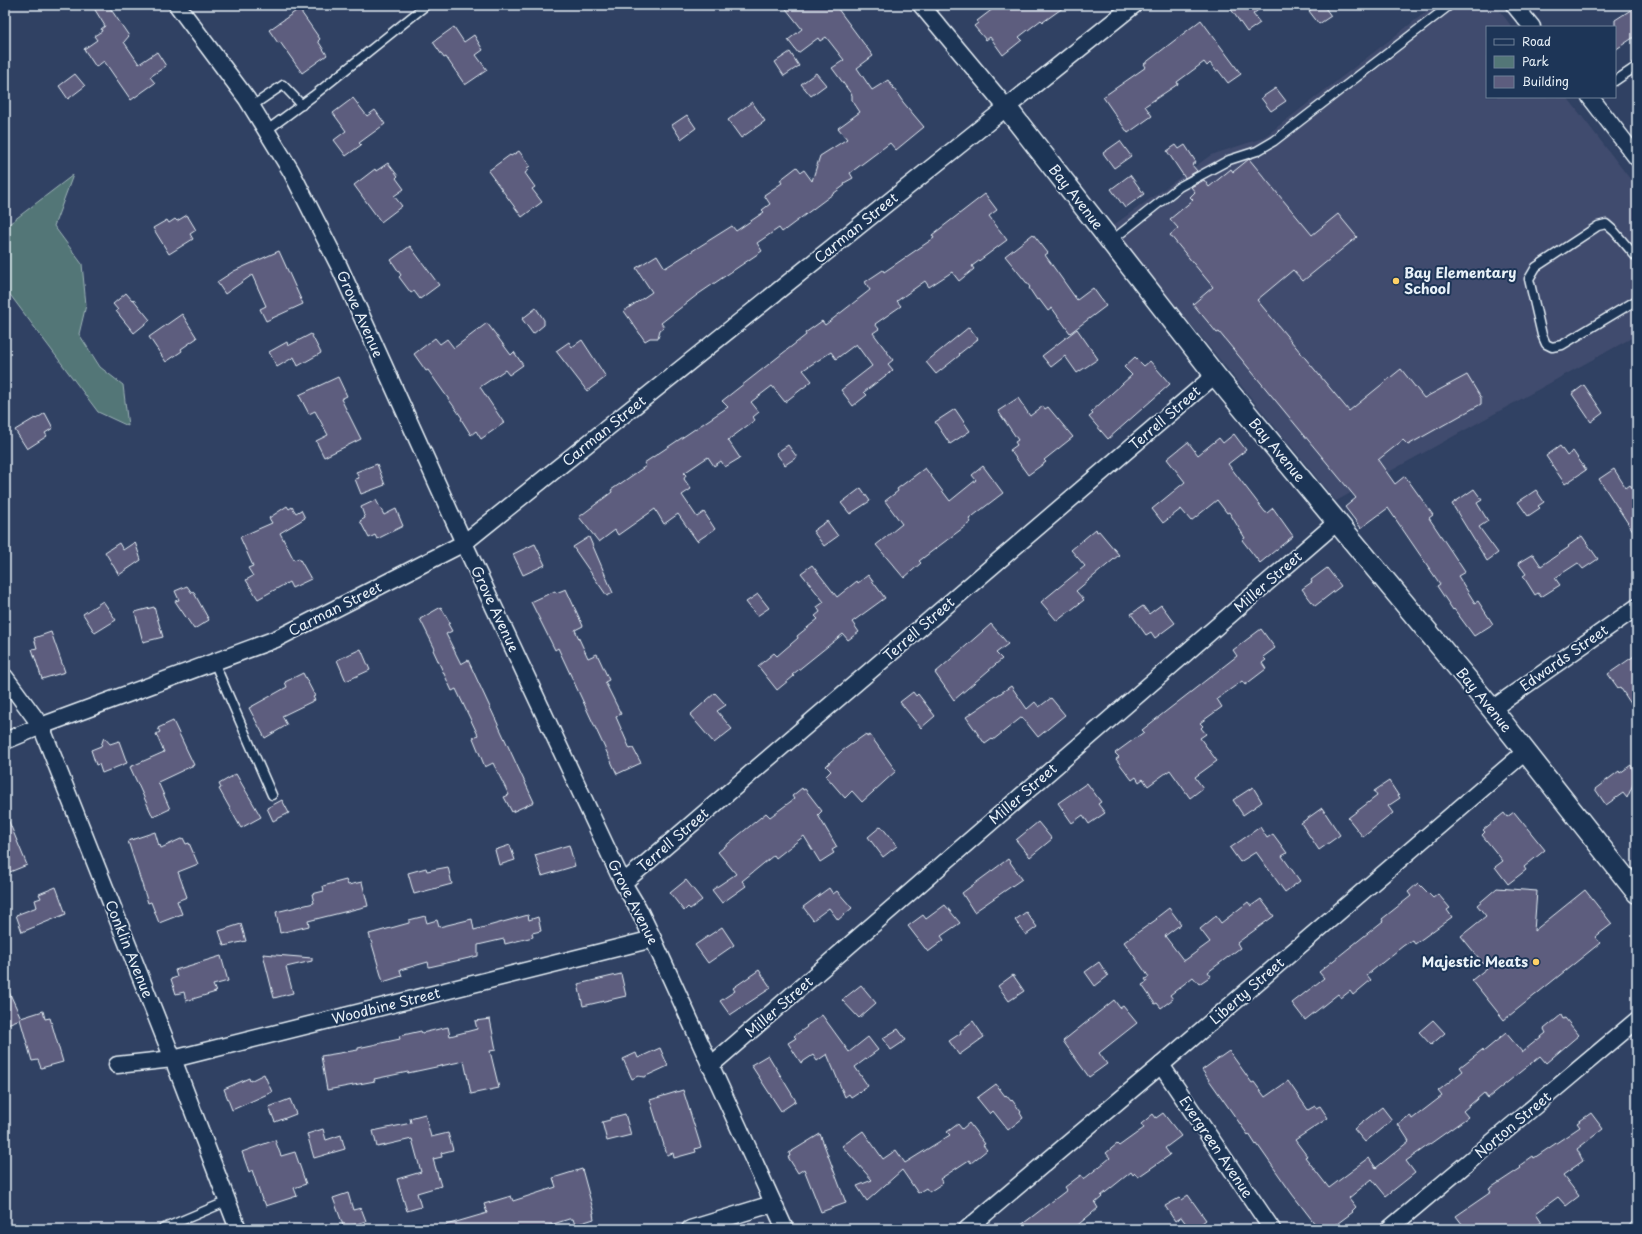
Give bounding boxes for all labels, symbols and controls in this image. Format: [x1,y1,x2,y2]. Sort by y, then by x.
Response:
legend [1486,26,1616,98]
text: Road [1522,32,1551,50]
text: Park [1522,52,1549,70]
text: Building [1522,72,1569,90]
street label: Bay Avenue [1044,160,1109,234]
street label: Carman Street [809,187,902,268]
place label: Bay Elementary School [1404,262,1516,299]
street label: Grove Avenue [332,267,389,361]
marker: Bay Elementary School [1391,276,1401,286]
street label: Terrell Street [1124,380,1205,455]
street label: Carman Street [557,390,650,471]
street label: Bay Avenue [1244,413,1311,487]
street label: Miller Street [1229,546,1307,617]
street label: Grove Avenue [466,562,525,655]
street label: Carman Street [285,576,385,641]
street label: Terrell Street [878,591,959,666]
street label: Edwards Street [1515,619,1612,696]
street label: Bay Avenue [1452,663,1517,737]
street label: Miller Street [984,758,1062,829]
street label: Terrell Street [632,802,713,877]
street label: Grove Avenue [603,856,664,948]
street label: Conklin Avenue [100,897,159,1001]
place label: Majestic Meats [1422,951,1528,972]
street label: Liberty Street [1205,952,1289,1029]
marker: Majestic Meats [1531,957,1541,967]
street label: Miller Street [740,971,818,1042]
street label: Woodbine Street [329,982,443,1029]
street label: Norton Street [1470,1086,1556,1163]
street label: Evergreen Avenue [1174,1092,1259,1202]

